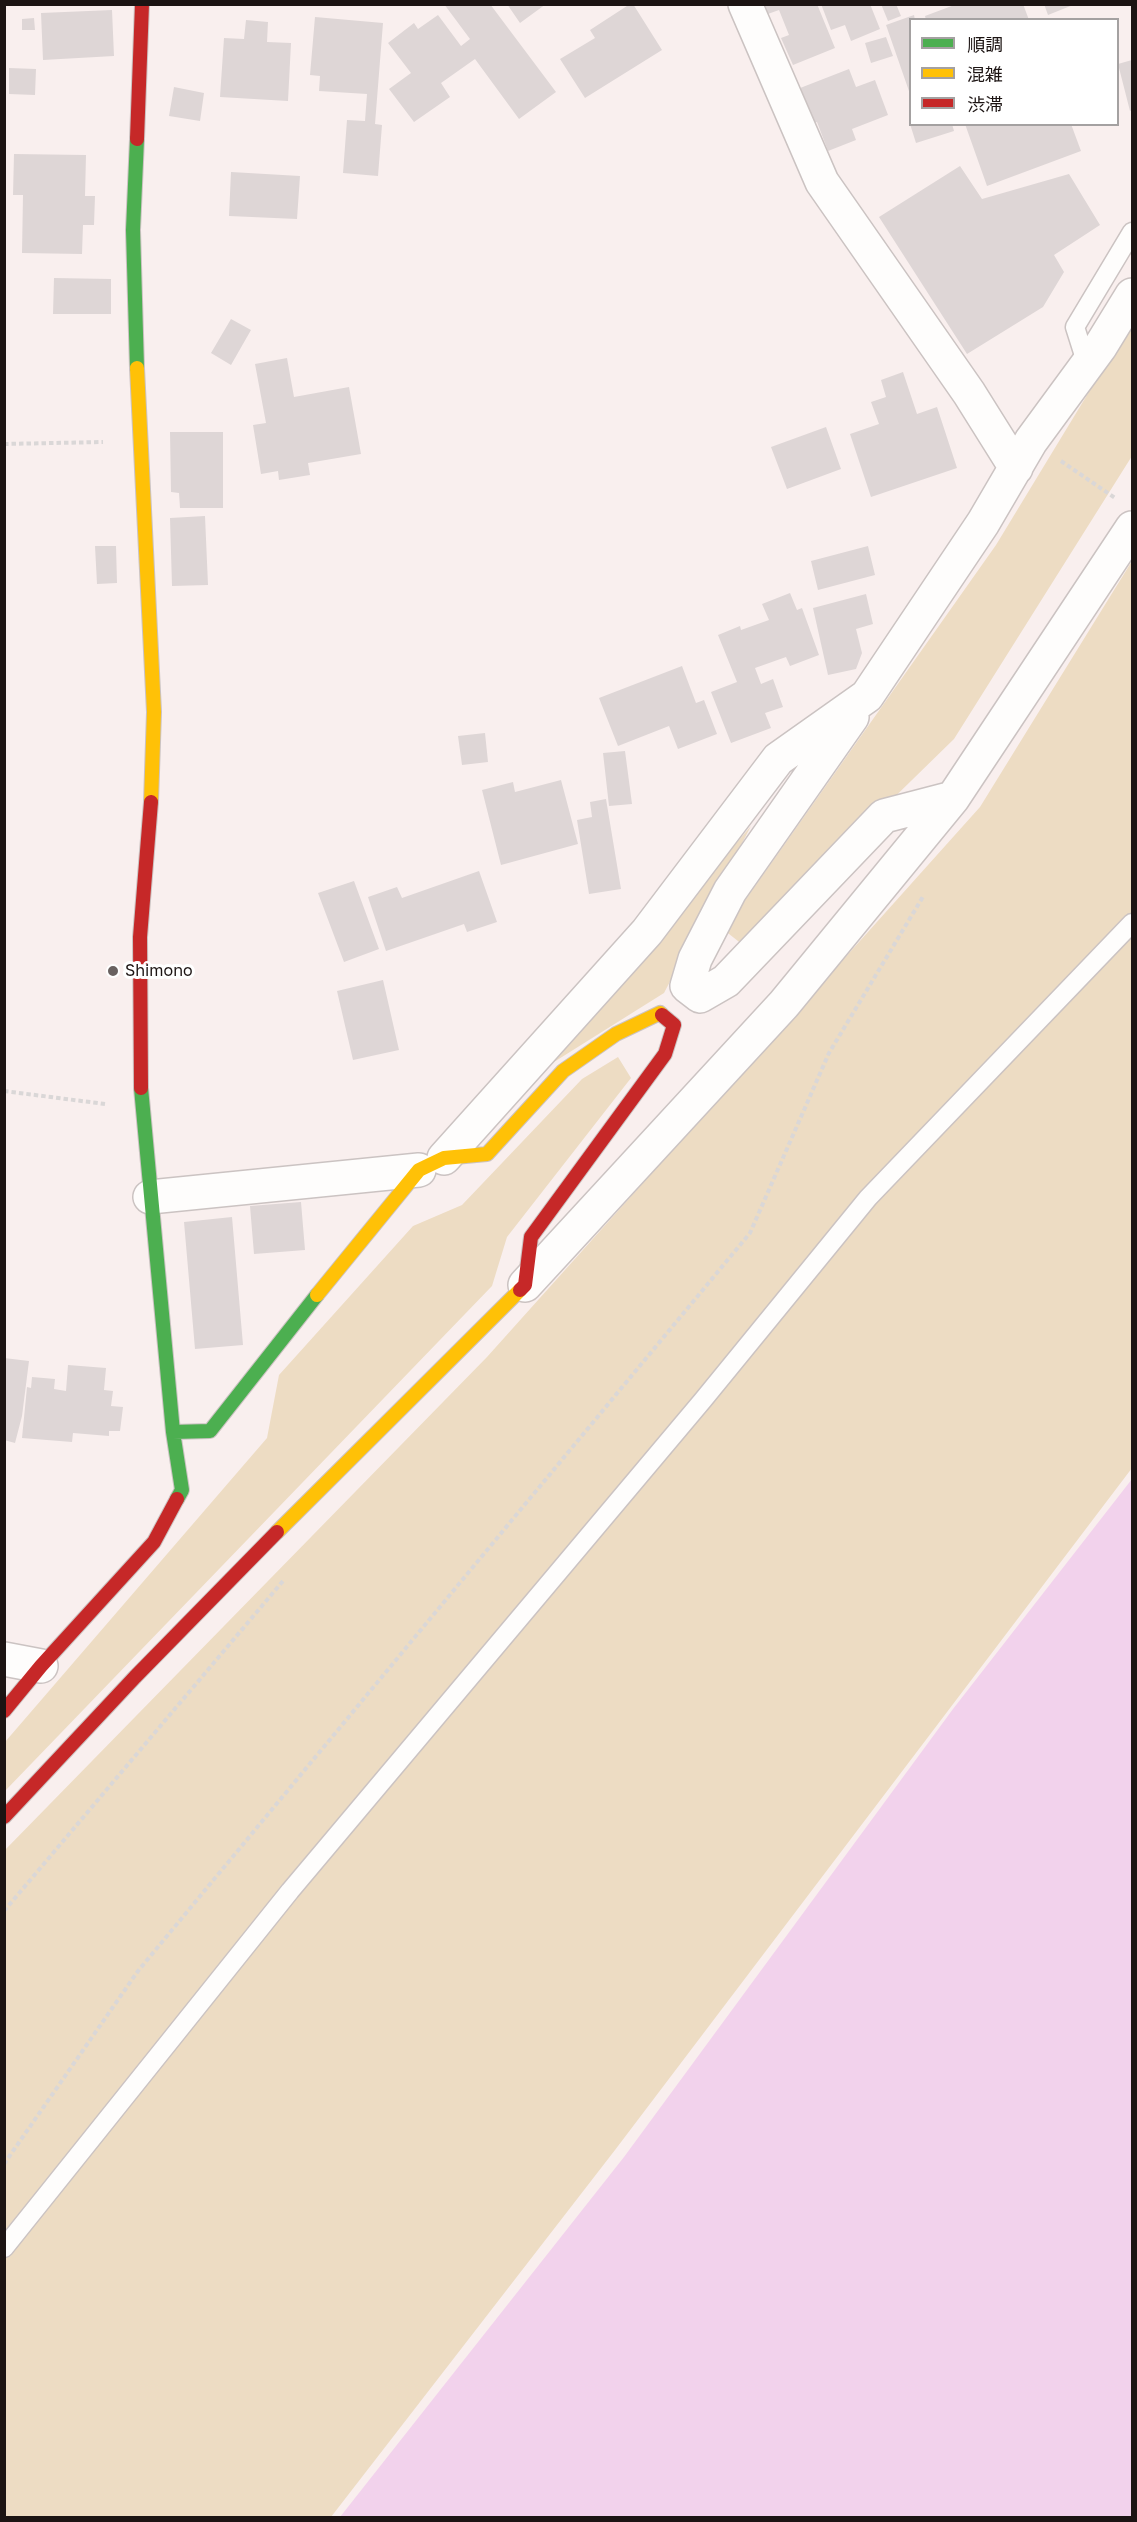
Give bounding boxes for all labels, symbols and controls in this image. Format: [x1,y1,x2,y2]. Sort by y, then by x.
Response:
legend [909,18,1119,126]
text: 順調 [967,33,1003,55]
text: 混雑 [967,63,1003,85]
text: 渋滞 [967,93,1003,115]
place label: Shimono [125,961,193,981]
marker: Shimono [106,964,120,978]

